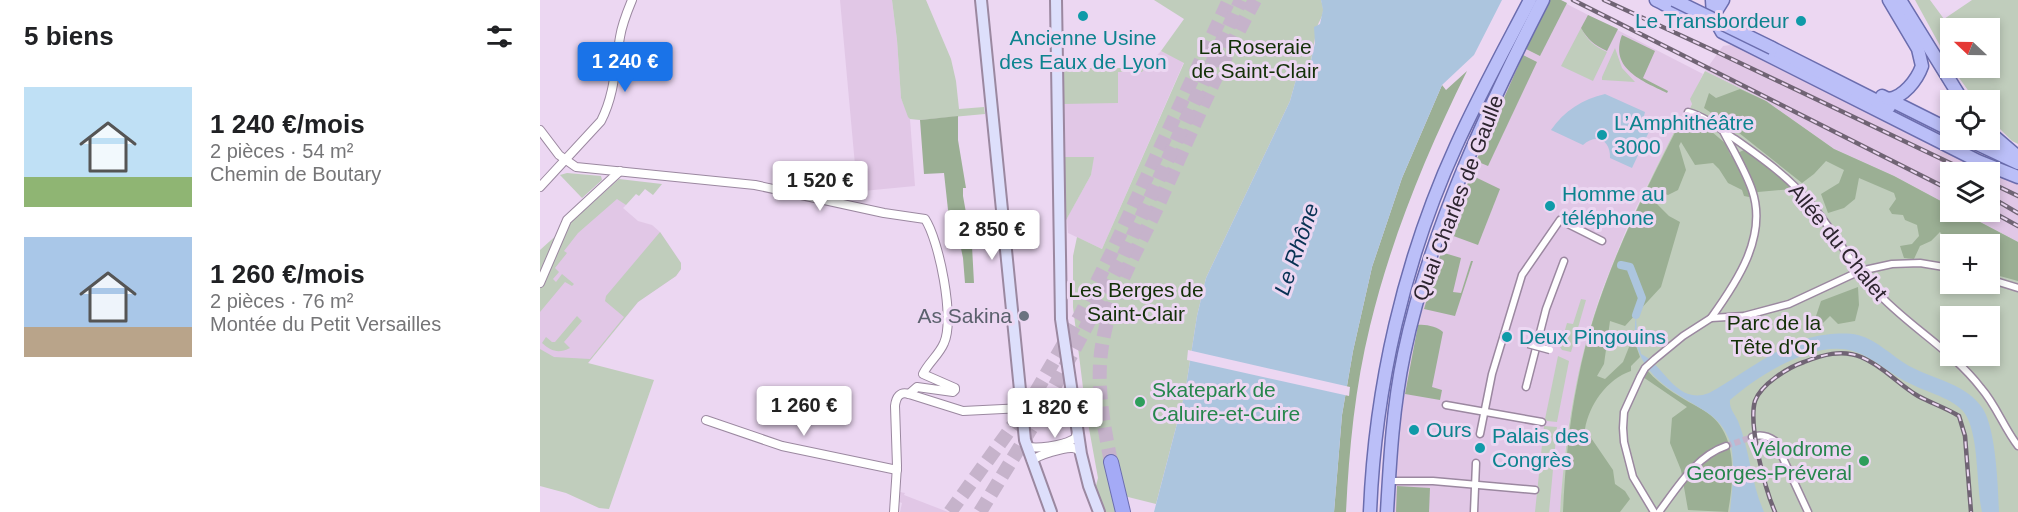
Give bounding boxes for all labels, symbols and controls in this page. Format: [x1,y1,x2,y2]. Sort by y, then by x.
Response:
marker: Ancienne Usine des Eaux de Lyon [1076,9,1090,23]
place label: Le Transbordeur [1635,9,1789,32]
marker: Le Transbordeur [1794,14,1808,28]
north arrow [1940,18,2000,78]
map controls [1940,18,2000,366]
icon: filters [483,20,516,53]
text: 5 biens [24,21,114,51]
place label: Ancienne Usine des Eaux de Lyon [999,26,1167,73]
park label: La Roseraie de Saint-Clair [1191,35,1319,82]
pin: 1 240 € [570,42,680,93]
text: 1 240 € [592,50,658,72]
button: locate [1940,90,2000,150]
street label: Quai Charles de Gaulle [1408,92,1507,304]
text: 1 240 €/mois [210,109,365,139]
icon: home [72,111,144,183]
place label: L’Amphithéâtre 3000 [1614,111,1754,158]
marker: L’Amphithéâtre 3000 [1595,128,1609,142]
text: 2 pièces · 54 m² [210,140,353,162]
pin: 1 520 € [765,161,875,212]
button: layers [1940,162,2000,222]
text: Chemin de Boutary [210,163,381,185]
text: 1 520 € [787,169,853,191]
street label: Allée du Chalet [1785,179,1892,304]
place label: Homme au téléphone [1562,182,1665,229]
marker: Homme au téléphone [1543,199,1557,213]
water label: Le Rhône [1269,200,1324,298]
pin: 2 850 € [937,210,1047,261]
text: 2 850 € [959,218,1025,240]
button: + [1940,234,2000,294]
text: 1 260 €/mois [210,259,365,289]
icon: home [72,261,144,333]
park label: Les Berges de Saint-Clair [1068,278,1204,325]
text: 2 pièces · 76 m² [210,290,353,312]
place label: As Sakina [917,304,1012,327]
button: − [1940,306,2000,366]
marker: As Sakina [1017,309,1031,323]
park label: Parc de la Tête d'Or [1727,311,1822,358]
text: Montée du Petit Versailles [210,313,441,335]
place label: Deux Pingouins [1519,325,1666,348]
marker: Deux Pingouins [1500,330,1514,344]
place label: Skatepark de Caluire-et-Cuire [1152,378,1300,425]
pin: 1 260 € [749,386,859,437]
pin: 1 820 € [1000,388,1110,439]
text: 1 260 € [771,394,837,416]
marker: Skatepark de Caluire-et-Cuire [1133,395,1147,409]
text: 1 820 € [1022,396,1088,418]
place label: Ours [1426,418,1472,441]
marker: Ours [1407,423,1421,437]
place label: Palais des Congrès [1492,424,1589,471]
place label: Vélodrome Georges-Préveral [1686,437,1852,484]
marker: Palais des Congrès [1473,441,1487,455]
marker: Vélodrome Georges-Préveral [1857,454,1871,468]

